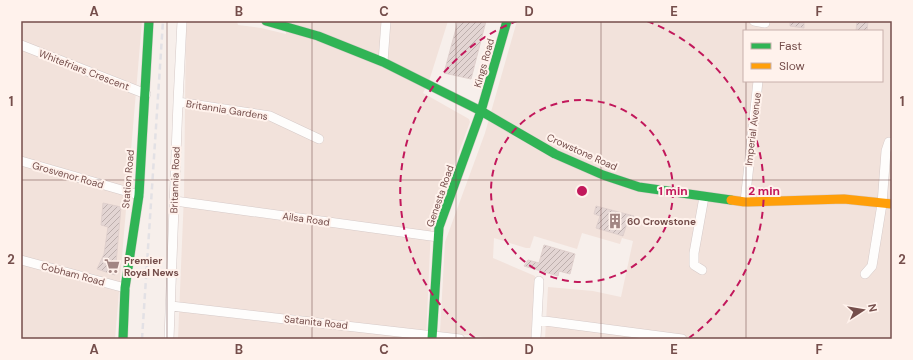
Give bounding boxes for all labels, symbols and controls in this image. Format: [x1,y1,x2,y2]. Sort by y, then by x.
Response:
text: A [89,3,99,20]
text: B [235,3,243,20]
text: C [379,3,389,20]
text: D [524,3,534,20]
text: E [670,3,678,20]
text: F [815,3,823,20]
legend [743,30,883,82]
street label: Kings Road [471,37,497,89]
text: Fast [779,38,802,54]
street label: Whitefriars Crescent [37,47,131,93]
text: Slow [779,58,805,74]
street label: Imperial Avenue [742,91,764,166]
text: 1 [9,93,13,110]
text: 1 [900,93,904,110]
street label: Britannia Gardens [185,97,269,123]
street label: Crowstone Road [545,131,619,173]
street label: Britannia Road [167,146,183,214]
street label: Station Road [119,149,137,209]
street label: Grosvenor Road [31,159,105,191]
street label: Genesta Road [423,163,457,229]
text: 1 min [658,183,688,199]
text: 2 min [748,183,780,199]
centre of rings [575,184,589,198]
street label: Ailsa Road [281,209,331,229]
building icon: 60 Crowstone [606,212,624,230]
place label: 60 Crowstone [627,215,696,228]
text: 2 [7,251,15,268]
text: 2 [898,251,906,268]
place label: Premier Royal News [124,254,179,279]
supermarket icon: Premier Royal News [103,257,121,275]
street label: Cobham Road [40,259,106,289]
north arrow [843,290,883,330]
text: N [865,303,880,313]
street label: Satanita Road [284,312,348,332]
text: A [89,341,99,358]
text: B [235,341,243,358]
text: C [379,341,389,358]
text: D [524,341,534,358]
text: E [670,341,678,358]
text: F [815,341,823,358]

